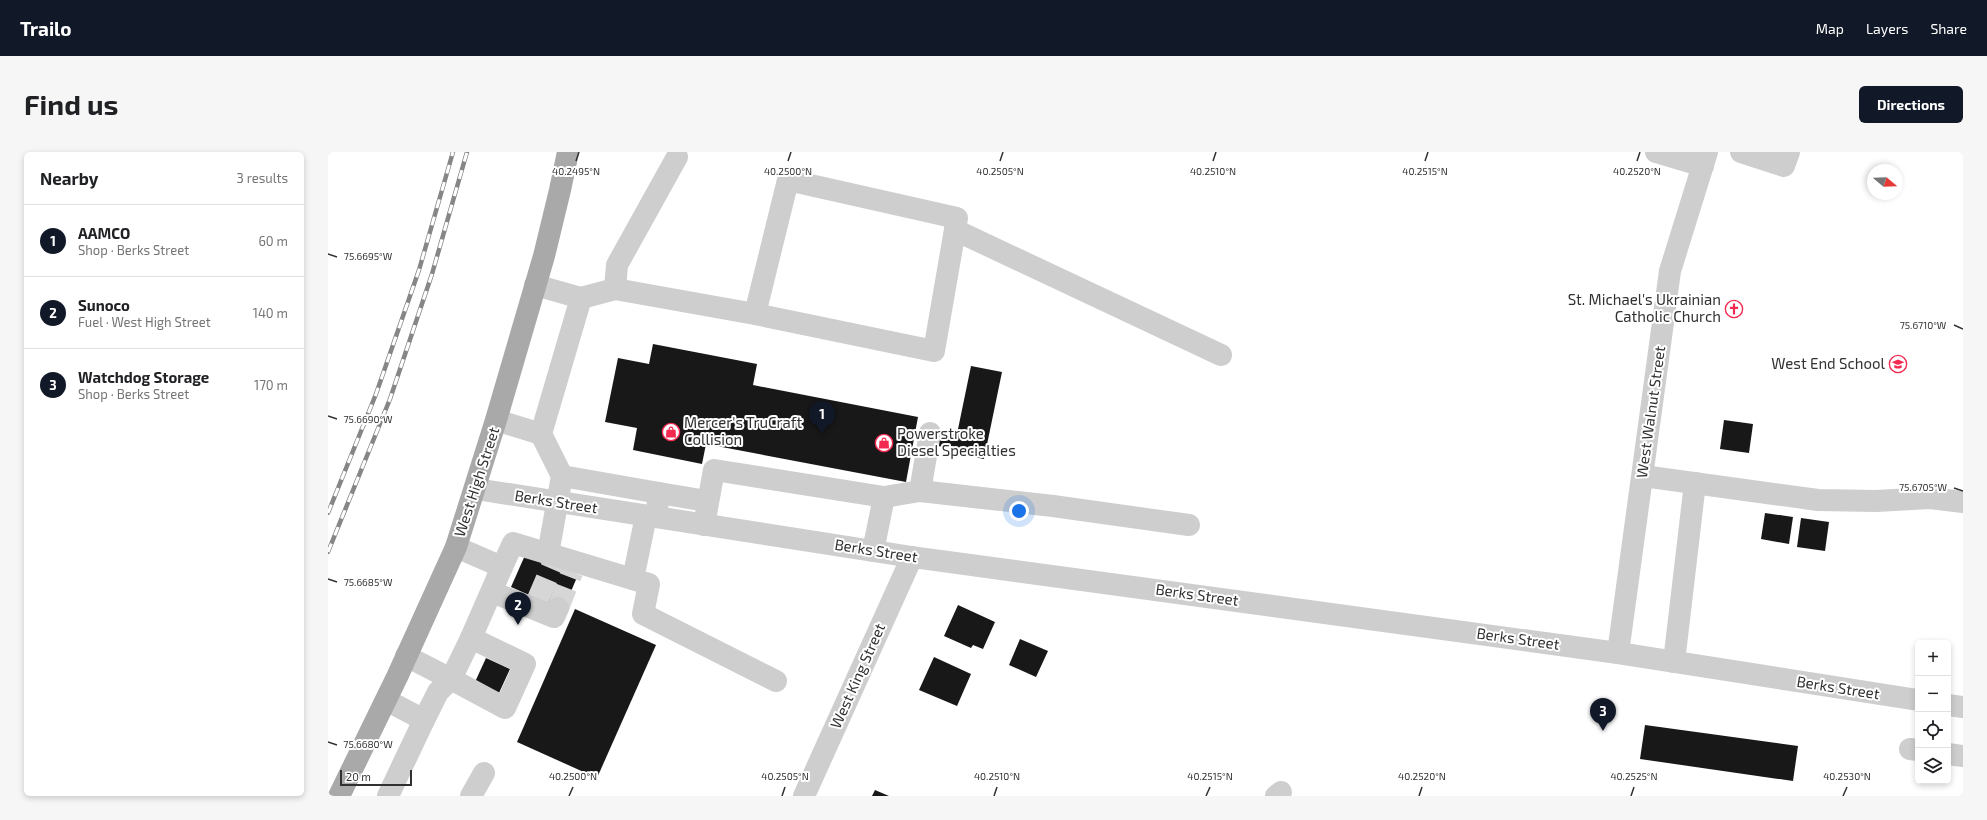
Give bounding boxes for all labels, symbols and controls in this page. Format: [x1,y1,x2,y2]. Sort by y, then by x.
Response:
text: Trailo [20,17,72,40]
text: Map [1816,20,1844,37]
text: Layers [1866,20,1908,37]
text: Share [1930,20,1967,37]
button: Directions [1859,86,1963,123]
text: Find us [24,87,118,121]
north arrow [1867,164,1903,200]
text: 40.2495°N [552,165,600,177]
text: 40.2500°N [764,165,812,177]
text: 40.2505°N [976,165,1024,177]
text: 40.2510°N [1190,165,1236,177]
text: 40.2515°N [1402,165,1448,177]
text: 40.2520°N [1613,165,1661,177]
text: Nearby [40,168,98,188]
text: 3 results [237,170,288,186]
text: AAMCO [78,224,130,242]
text: 1 [50,233,56,249]
text: 60 m [258,233,288,249]
text: Shop · Berks Street [78,242,189,258]
text: 75.6695°W [344,250,393,262]
place label: St. Michael's Ukrainian Catholic Church [1568,290,1721,325]
text: Sunoco [78,296,130,314]
church icon: St. Michael's Ukrainian Catholic Church [1724,299,1744,319]
text: 2 [49,305,57,321]
text: 140 m [253,305,288,321]
text: Fuel · West High Street [78,314,211,330]
text: 75.6710°W [1900,319,1947,331]
street label: West Walnut Street [1632,344,1668,479]
place label: West End School [1771,354,1886,372]
school or university icon: West End School [1888,354,1908,374]
text: Watchdog Storage [78,368,209,386]
text: 3 [49,377,57,393]
text: 170 m [254,377,288,393]
text: Shop · Berks Street [78,386,189,402]
pin: 1 [809,401,835,434]
text: 75.6690°W [343,413,393,425]
place label: Mercer's TruCraft Collision [684,413,802,448]
shop icon: Mercer's TruCraft Collision [661,422,681,442]
street label: West High Street [450,424,502,539]
place label: Powerstroke Diesel Specialties [897,424,1016,459]
shop icon: Powerstroke Diesel Specialties [874,433,894,453]
text: 75.6705°W [1899,481,1948,493]
street label: Berks Street [513,486,599,516]
your location [1009,501,1029,521]
street label: Berks Street [833,535,919,565]
text: 75.6685°W [344,576,393,588]
street label: Berks Street [1154,579,1240,609]
pin: 2 [505,592,531,625]
street label: West King Street [826,620,888,731]
street label: Berks Street [1475,623,1561,653]
map controls [1915,640,1951,784]
button: + [1915,640,1951,676]
street label: Berks Street [1795,672,1881,702]
button: − [1915,676,1951,712]
pin: 3 [1590,698,1616,731]
button: locate [1915,712,1951,748]
text: 75.6680°W [343,738,393,750]
button: layers [1915,748,1951,784]
scale bar [340,768,412,787]
text: 20 m [346,770,371,783]
text: 40.2500°N [549,770,597,782]
text: 40.2505°N [761,770,809,782]
text: 40.2510°N [974,770,1020,782]
text: 40.2515°N [1187,770,1233,782]
text: 40.2520°N [1398,770,1446,782]
text: 40.2525°N [1610,770,1658,782]
text: 40.2530°N [1823,770,1871,782]

